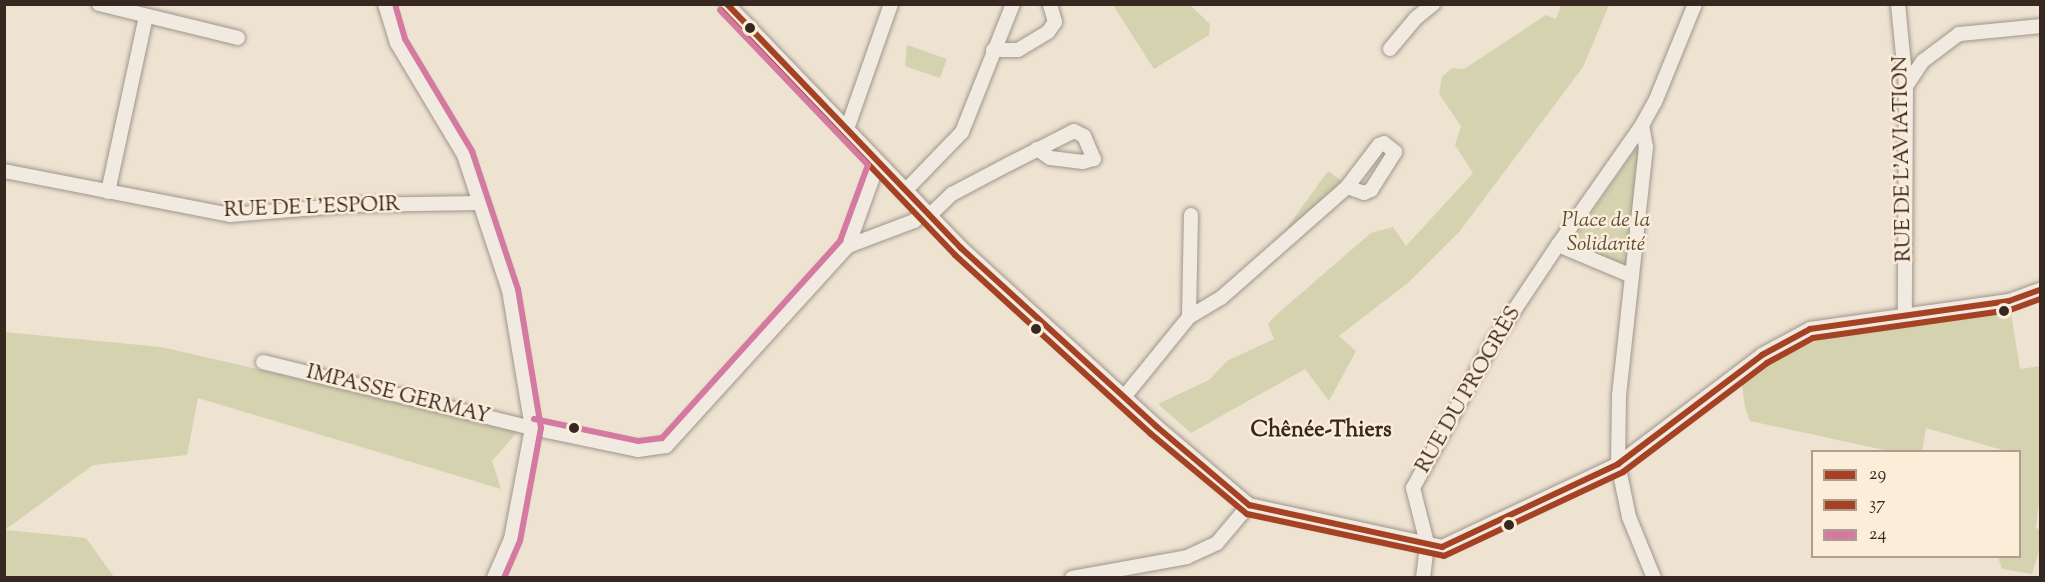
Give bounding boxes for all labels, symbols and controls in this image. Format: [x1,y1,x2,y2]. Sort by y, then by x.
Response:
unlabelled marker [744,22,756,34]
street label: RUE DE L'AVIATION [1889,56,1917,262]
street label: RUE DE L'ESPOIR [223,192,401,224]
park label: Place de la Solidarité [1562,208,1650,258]
street label: RUE DU PROGRÈS [1411,302,1527,478]
unlabelled marker [1998,305,2010,317]
unlabelled marker [1030,323,1042,335]
street label: IMPASSE GERMAY [304,360,492,430]
district label: Chênée-Thiers [1250,419,1392,445]
unlabelled marker [568,422,580,434]
legend [1811,450,2021,558]
text: 29 [1869,462,1886,488]
text: 37 [1869,492,1885,518]
unlabelled marker [1503,519,1515,531]
text: 24 [1869,522,1887,548]

